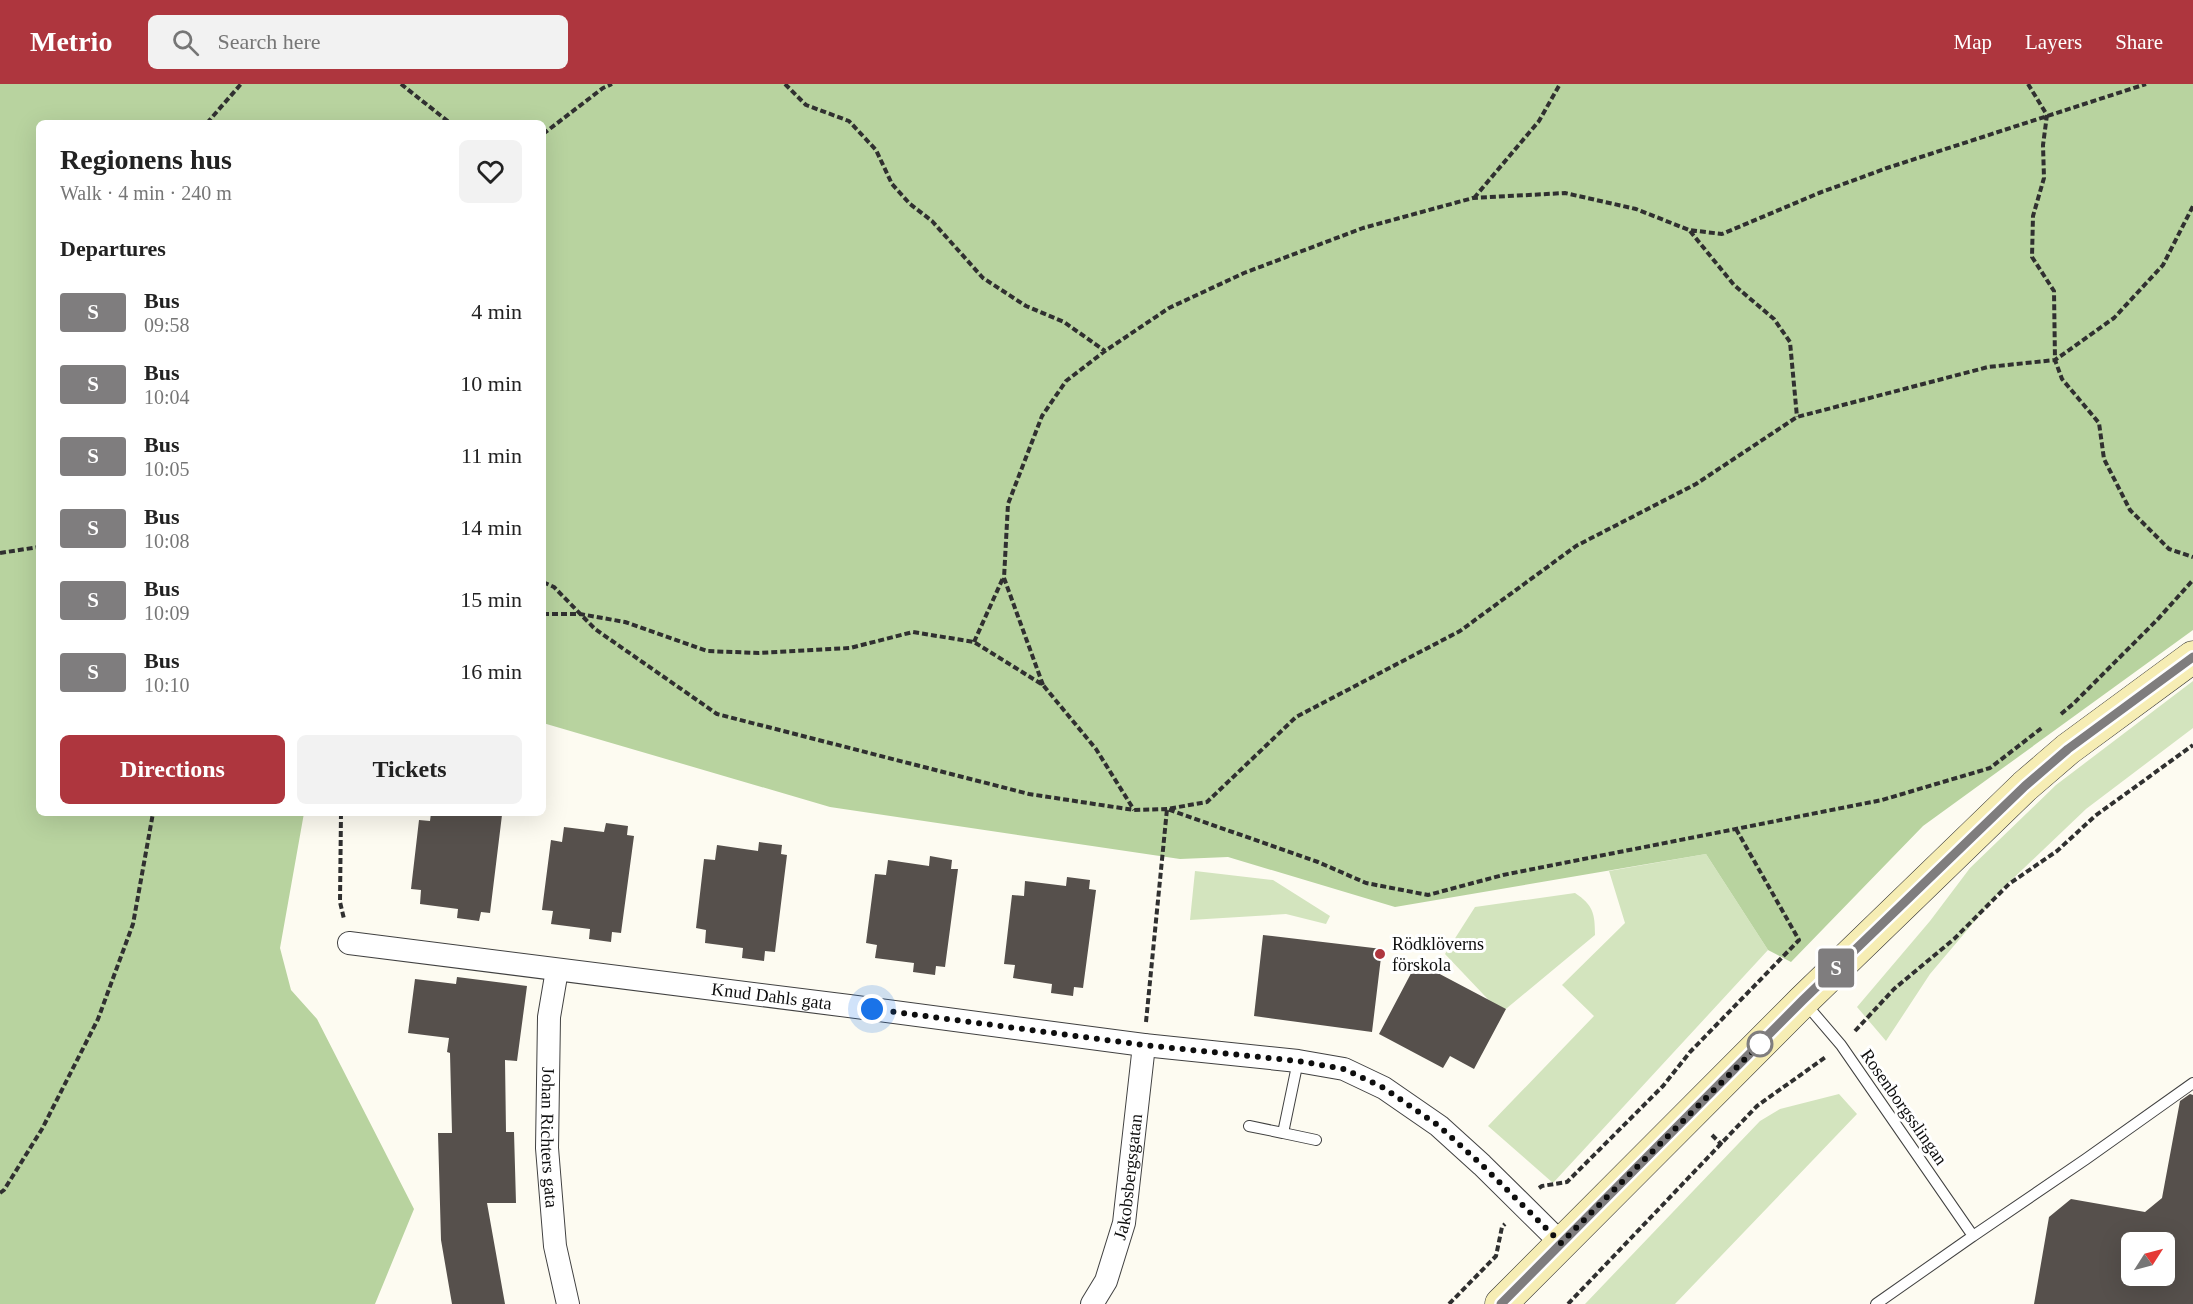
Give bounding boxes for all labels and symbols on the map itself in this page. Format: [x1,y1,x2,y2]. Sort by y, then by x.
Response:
place label: Rödklöverns förskola [1392,934,1484,975]
marker: Rödklöverns förskola [1373,947,1387,961]
line badge: S [1816,948,1856,988]
street label: Knud Dahls gata [710,979,833,1014]
your location [857,994,887,1024]
unlabelled marker [1747,1031,1773,1057]
street label: Rosenborgsslingan [1857,1045,1951,1169]
street label: Johan Richters gata [537,1067,562,1208]
street label: Jakobsbergsgatan [1109,1113,1146,1242]
north arrow [2121,1232,2175,1286]

